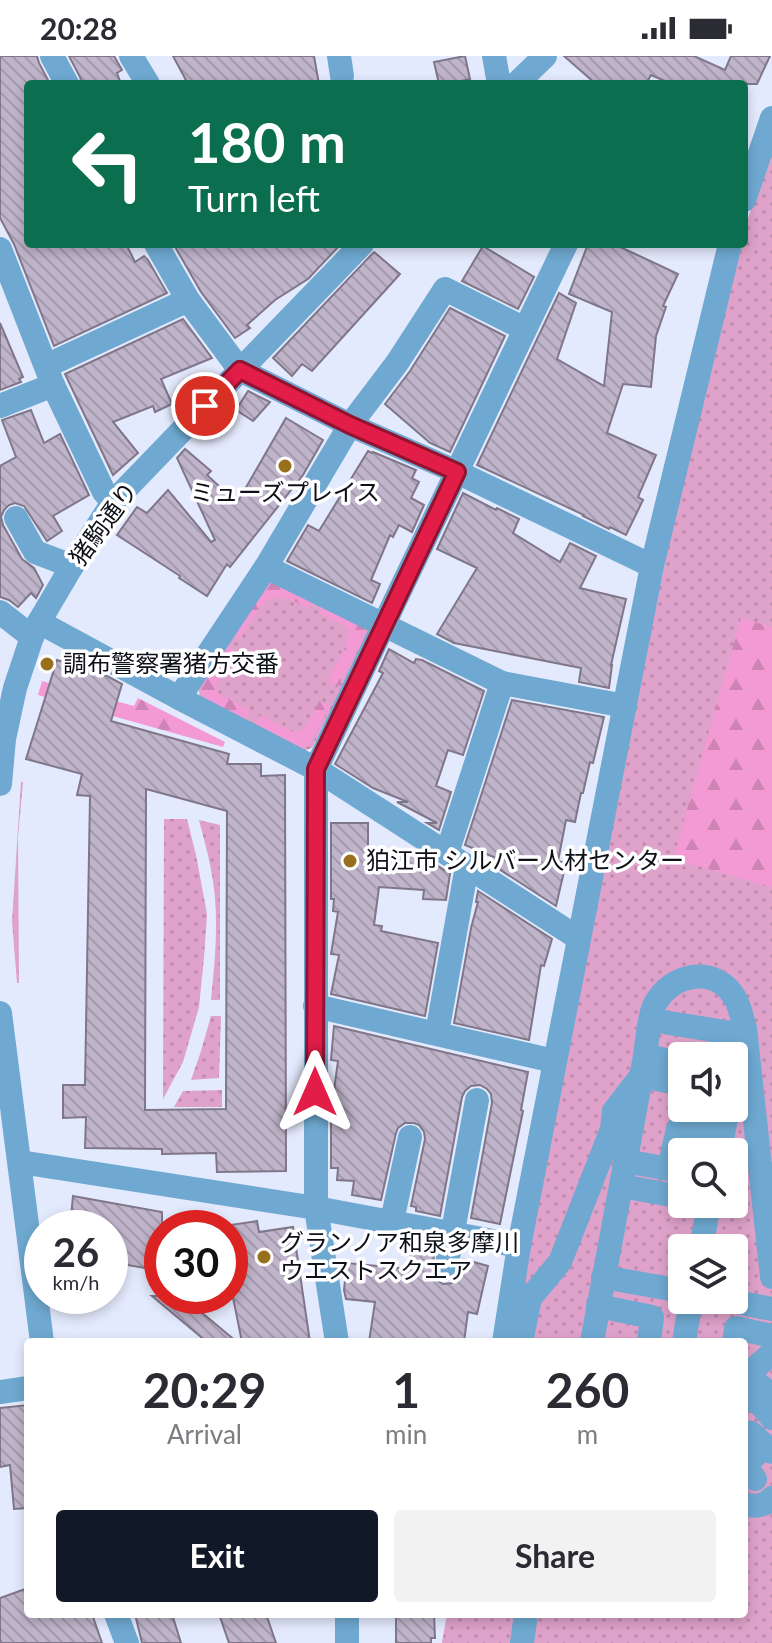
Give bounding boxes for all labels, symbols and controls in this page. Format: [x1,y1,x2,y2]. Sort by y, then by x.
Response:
text: 20:28 [40,10,117,46]
text: 180 m [188,108,346,175]
icon: left [56,112,160,216]
text: Turn left [188,176,320,220]
pin [171,372,239,440]
icon: arrive [183,384,227,428]
marker: ミューズプレイス [276,457,294,475]
street label: 猪駒通り [63,476,143,570]
place label: ミューズプレイス [190,477,380,506]
place label: 調布警察署猪方交番 [63,648,279,677]
marker: 調布警察署猪方交番 [38,655,56,673]
place label: 狛江市 シルバー人材センター [366,845,684,874]
marker: 狛江市 シルバー人材センター [341,852,359,870]
map controls [668,1042,748,1314]
button: sound [668,1042,748,1122]
position arrow [273,1050,357,1134]
button: search [668,1138,748,1218]
speed limit sign: 30 [144,1210,248,1314]
place label: グランノア和泉多摩川 ウエストスクエア [280,1227,519,1284]
text: 26 [53,1228,99,1276]
button: layers [668,1234,748,1314]
marker: グランノア和泉多摩川 ウエストスクエア [255,1248,273,1266]
text: km/h [53,1270,99,1294]
text: 20:29 [143,1361,266,1418]
text: 1 [392,1361,420,1418]
text: 260 [546,1361,629,1418]
text: Arrival [167,1418,242,1450]
text: min [385,1418,427,1450]
text: m [577,1418,598,1450]
button: Exit [56,1510,378,1602]
button: Share [394,1510,716,1602]

